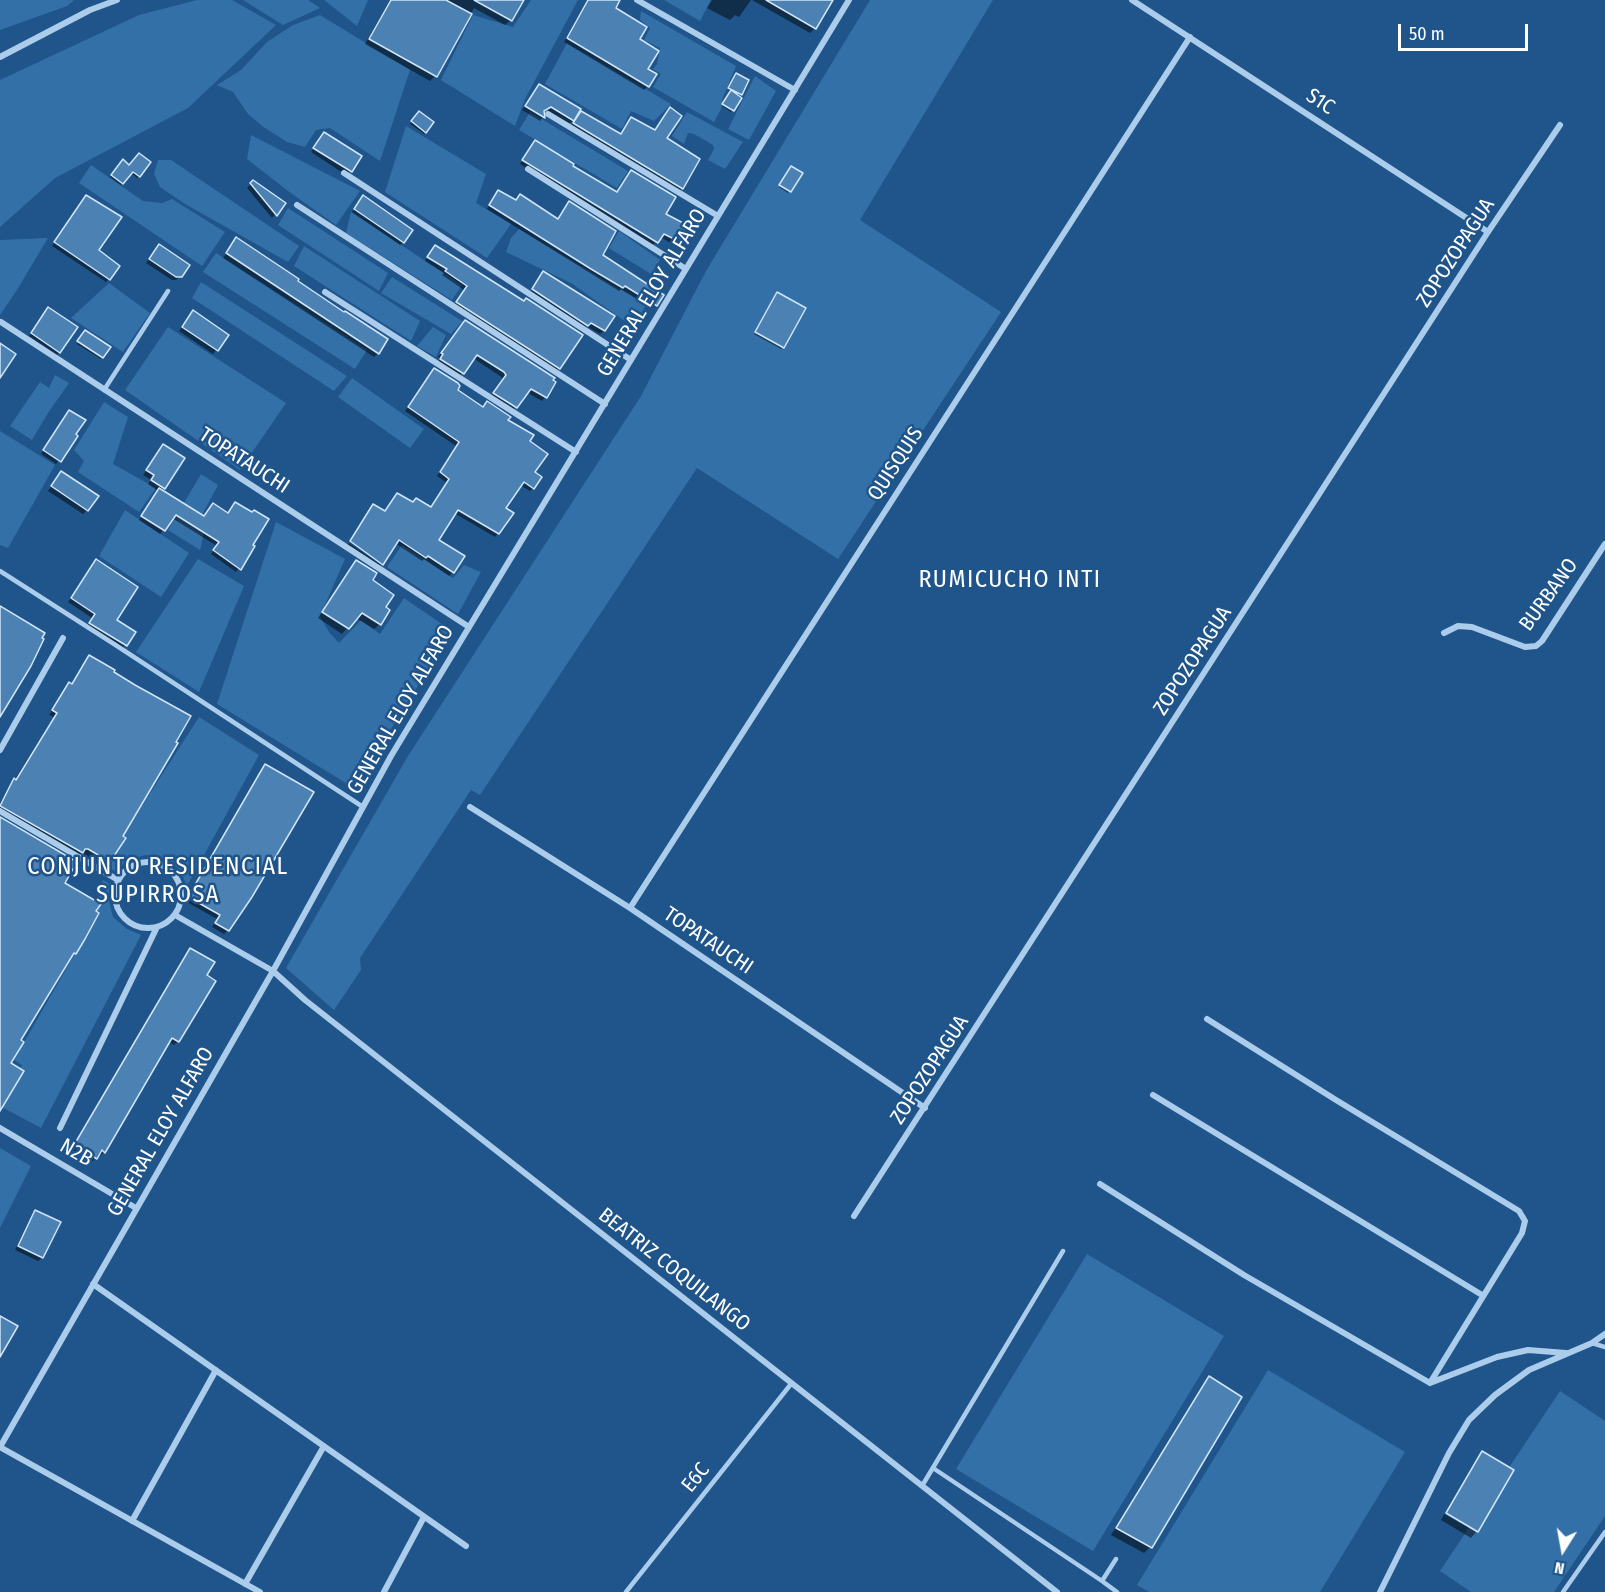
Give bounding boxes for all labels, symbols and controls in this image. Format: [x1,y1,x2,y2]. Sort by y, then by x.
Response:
scale bar [1401,12,1532,50]
text: 50 m [1409,23,1445,45]
street label: S1C [1301,84,1339,120]
street label: ZOPOZOPAGUA [1412,194,1500,312]
street label: GENERAL ELOY ALFARO [592,205,712,381]
street label: TOPATAUCHI [194,422,294,500]
street label: QUISQUIS [863,422,929,506]
street label: BURBANO [1514,554,1584,636]
district label: RUMICUCHO INTI [918,566,1102,594]
street label: ZOPOZOPAGUA [1149,602,1237,720]
street label: GENERAL ELOY ALFARO [342,621,460,799]
district label: CONJUNTO RESIDENCIAL SUPIRROSA [27,853,289,909]
street label: TOPATAUCHI [658,902,758,980]
street label: ZOPOZOPAGUA [886,1011,974,1129]
street label: GENERAL ELOY ALFARO [102,1043,220,1221]
street label: N2B [55,1134,97,1172]
street label: BEATRIZ COQUILANGO [593,1203,755,1337]
street label: E6C [677,1458,715,1498]
north arrow [1533,1520,1593,1580]
text: N [1553,1558,1566,1578]

